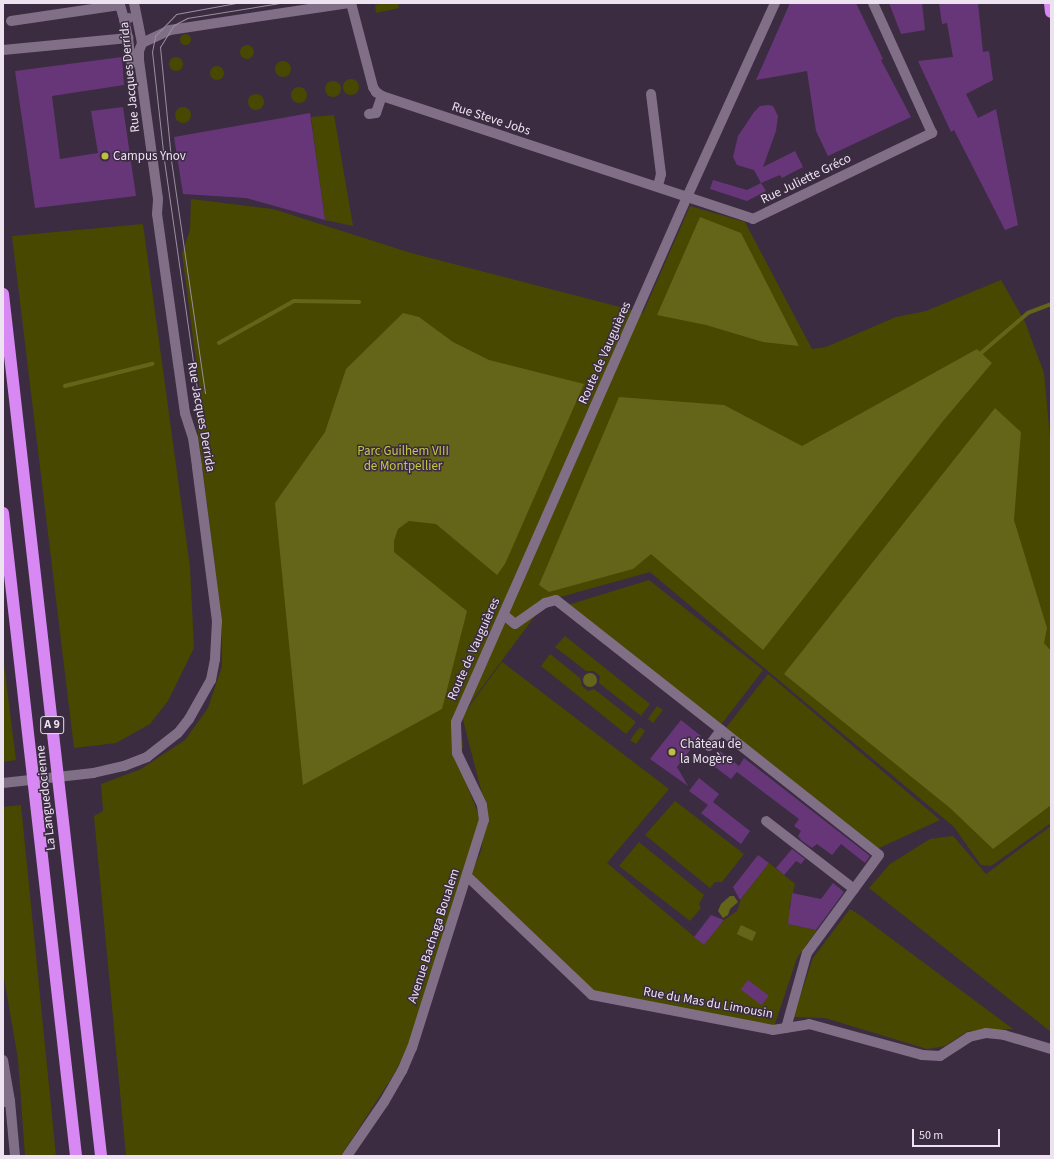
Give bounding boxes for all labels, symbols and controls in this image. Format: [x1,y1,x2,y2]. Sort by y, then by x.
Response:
street label: Rue Jacques Derrida [116,21,144,133]
street label: Rue Steve Jobs [450,99,532,139]
place label: Campus Ynov [113,148,186,164]
street label: Rue Juliette Gréco [758,150,854,208]
marker: Campus Ynov [100,151,110,161]
street label: Route de Vauguières [575,299,635,407]
street label: Rue Jacques Derrida [184,361,218,473]
park label: Parc Guilhem VIII de Montpellier [357,444,449,475]
street label: Route de Vauguières [444,595,504,703]
road number: A 9 [40,715,64,735]
place label: Château de la Mogère [680,737,741,768]
street label: La Languedocienne [33,744,59,852]
marker: Château de la Mogère [667,747,677,757]
street label: Avenue Bachaga Boualem [405,867,463,1005]
street label: Rue du Mas du Limousin [642,984,774,1022]
scale bar [914,1121,1002,1147]
text: 50 m [919,1127,943,1144]

